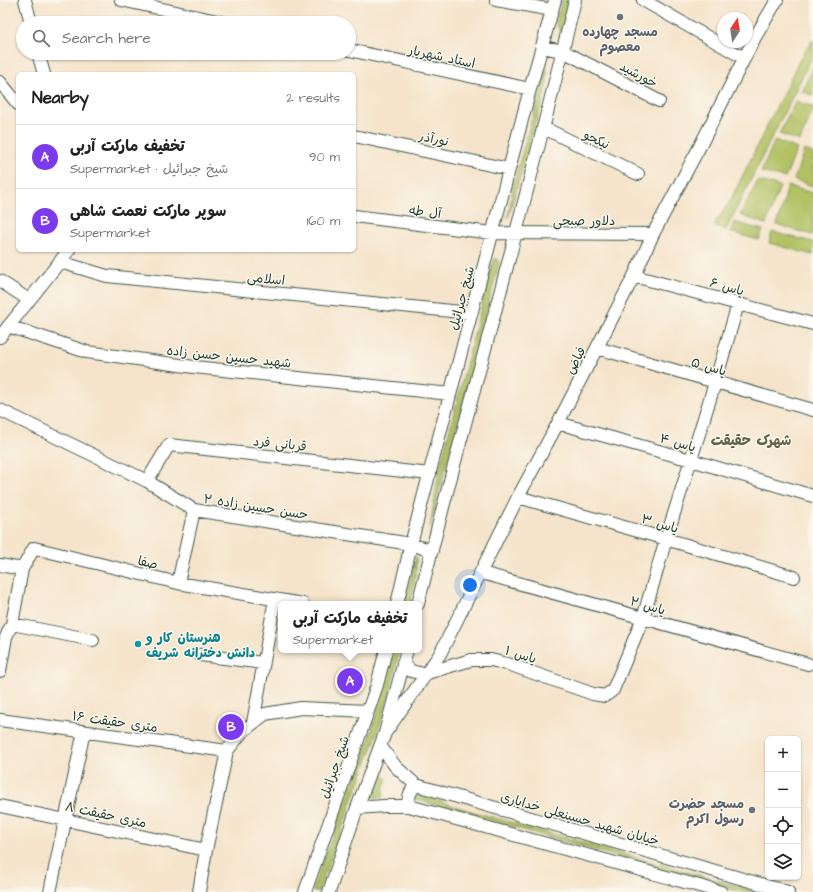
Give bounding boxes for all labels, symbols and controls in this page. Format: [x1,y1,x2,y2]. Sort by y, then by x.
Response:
marker: مسجد چهارده معصوم [615,12,625,22]
north arrow [717,12,753,48]
search box [16,16,356,60]
place label: مسجد چهارده معصوم [582,23,658,57]
icon: search [30,27,52,49]
text: Search here [62,28,151,49]
street label: استاد شهریار [406,41,477,73]
street label: خورشید [617,57,661,92]
text: Nearby [32,86,89,110]
text: 2 results [286,89,340,107]
street label: نیکجو [580,125,613,154]
street label: نورآذر [416,127,450,151]
text: تخفیف مارکت آربی [70,136,184,157]
text: A [41,148,49,166]
text: 90 m [309,148,340,166]
text: Supermarket · شیخ جبرائیل [70,160,228,178]
text: سوپر مارکت نعمت شاهی [70,201,226,222]
street label: آل طه [408,201,443,223]
text: B [40,212,50,230]
text: 160 m [307,212,340,230]
street label: دلاور صبحی [553,212,615,230]
text: Supermarket [70,224,151,242]
street label: شیخ جبرائیل [445,264,479,332]
street label: اسلامی [246,268,286,290]
street label: یاس ۶ [707,274,746,300]
street label: شهید حسین حسن زاده [166,342,292,372]
street label: فیاض [561,343,590,377]
street label: یاس ۵ [689,353,729,381]
street label: یاس ۴ [657,429,698,457]
district label: شهرک حقیقت [711,431,791,451]
street label: قربانی فرد [252,432,307,456]
street label: حسن حسین زاده ۲ [202,490,310,524]
street label: یاس ۳ [639,510,680,538]
street label: صفا [136,552,160,574]
your location [460,575,480,595]
street label: یاس ۲ [628,592,667,620]
popup [278,601,422,653]
text: تخفیف مارکت آربی [293,608,407,629]
place label: هنرستان کار و دانش دخترانه شریف [145,629,255,662]
text: Supermarket [293,631,373,649]
marker: هنرستان کار و دانش دخترانه شریف [133,639,143,649]
street label: یاس ۱ [503,642,539,668]
pin: A [337,666,363,696]
street label: ۱۶ متری حقیقت [71,707,159,737]
pin: B [218,712,244,742]
street label: شیخ جبرائیل [316,733,354,801]
map controls [765,736,801,880]
button: + [765,736,801,772]
button: − [765,772,801,808]
street label: خیابان شهید حسینعلی خدایاری [498,788,661,850]
place label: مسجد حضرت رسول اکرم [669,795,744,829]
street label: ۸ متری حقیقت [63,798,148,832]
marker: مسجد حضرت رسول اکرم [747,805,757,815]
button: locate [765,808,801,844]
button: layers [765,844,801,880]

